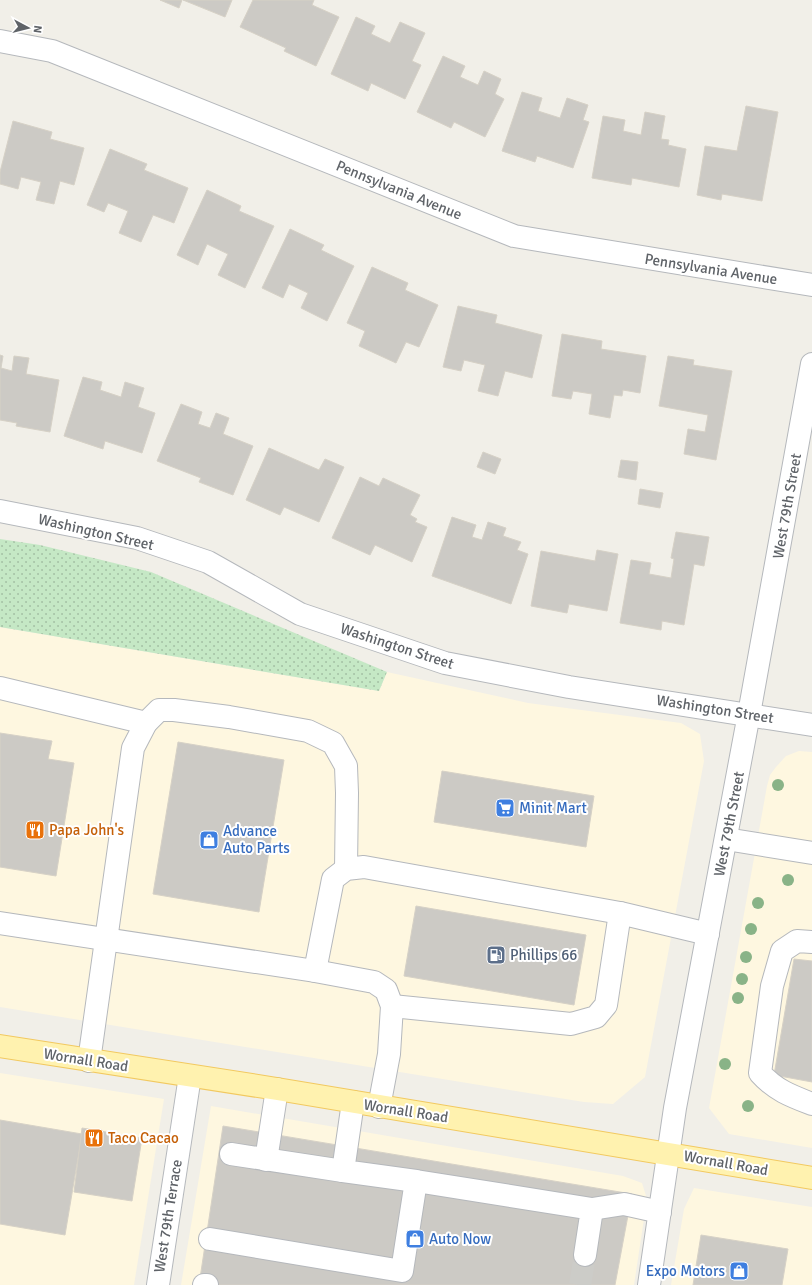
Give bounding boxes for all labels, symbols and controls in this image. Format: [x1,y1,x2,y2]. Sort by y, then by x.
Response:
north arrow [8,8,48,48]
text: N [31,25,44,34]
street label: Pennsylvania Avenue [333,157,465,223]
street label: Pennsylvania Avenue [643,250,779,288]
street label: West 79th Street [769,452,805,560]
street label: Washington Street [36,510,156,554]
street label: Washington Street [338,619,456,673]
street label: Washington Street [655,691,775,727]
street label: West 79th Street [710,770,748,878]
supermarket icon: Minit Mart [494,797,516,819]
place label: Minit Mart [519,799,587,817]
restaurant icon: Papa John's [24,819,46,841]
place label: Papa John's [49,821,125,839]
place label: Advance Auto Parts [223,822,290,857]
shop icon: Advance Auto Parts [198,829,220,851]
fuel station icon: Phillips 66 [485,944,507,966]
place label: Phillips 66 [510,946,577,964]
street label: Wornall Road [42,1044,130,1076]
street label: Wornall Road [362,1095,450,1127]
restaurant icon: Taco Cacao [83,1127,105,1149]
place label: Taco Cacao [108,1129,179,1147]
street label: Wornall Road [682,1147,770,1179]
street label: West 79th Terrace [150,1158,186,1274]
shop icon: Auto Now [404,1228,426,1250]
place label: Auto Now [429,1230,491,1248]
shop icon: Expo Motors [728,1260,750,1282]
place label: Expo Motors [646,1262,725,1280]

